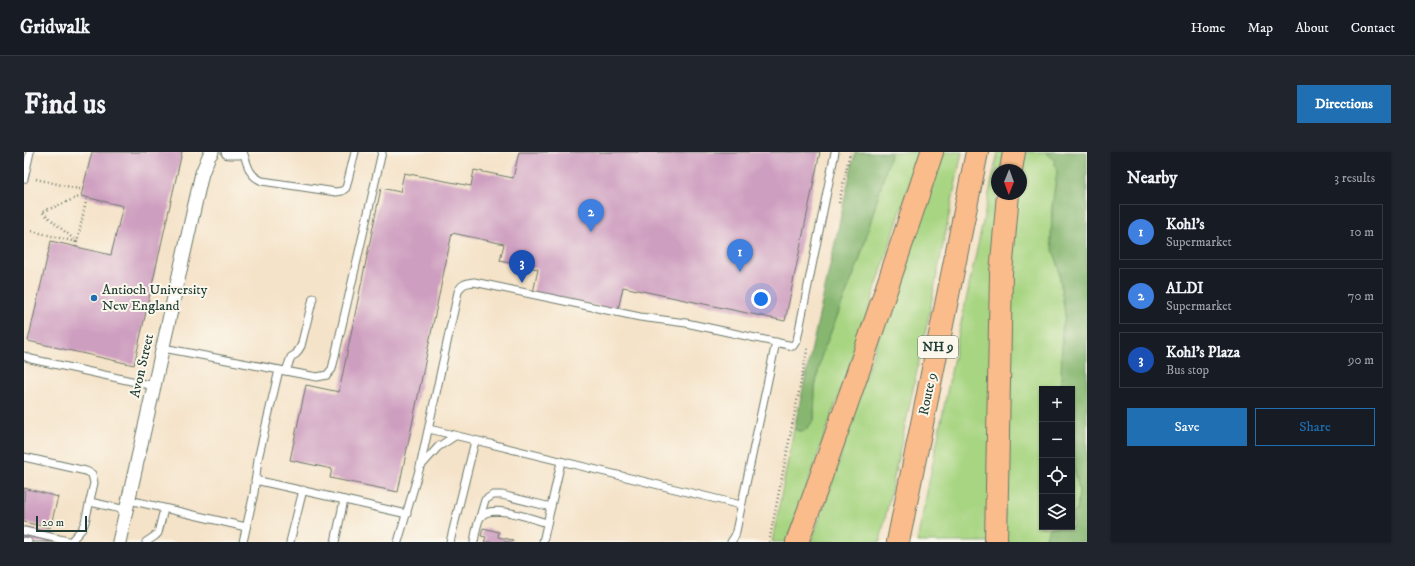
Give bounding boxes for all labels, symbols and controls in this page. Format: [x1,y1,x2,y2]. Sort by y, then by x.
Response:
text: Gridwalk [20,16,90,39]
text: Home [1191,19,1225,37]
text: Map [1247,19,1273,37]
text: About [1295,19,1329,37]
text: Contact [1351,19,1395,37]
button: Directions [1297,85,1391,123]
text: Find us [24,87,106,122]
north arrow [991,164,1027,200]
text: Nearby [1127,167,1177,189]
text: 3 results [1334,170,1375,186]
pin: 2 [578,199,604,232]
text: Kohl's [1166,215,1205,234]
text: 1 [1139,224,1143,240]
text: 10 m [1350,224,1374,240]
text: Supermarket [1166,234,1232,250]
pin: 1 [727,239,753,272]
pin: 3 [509,250,535,283]
text: ALDI [1166,279,1204,298]
place label: Antioch University New England [102,281,208,315]
text: 2 [1138,288,1144,304]
text: 70 m [1348,288,1374,304]
your location [751,289,771,309]
marker: Antioch University New England [89,293,99,303]
text: Supermarket [1166,298,1232,314]
street label: Avon Street [126,332,158,400]
road number: NH 9 [918,336,958,358]
text: Kohl's Plaza [1166,343,1240,362]
text: 3 [1139,352,1143,368]
text: 90 m [1348,352,1374,368]
text: Bus stop [1166,362,1209,378]
street label: Route 9 [915,371,941,417]
map controls [1039,386,1075,530]
button: + [1039,386,1075,422]
button: Save [1127,408,1247,446]
button: Share [1255,408,1375,446]
button: − [1039,422,1075,458]
button: locate [1039,458,1075,494]
button: layers [1039,494,1075,530]
scale bar [36,514,87,533]
text: 20 m [42,516,64,530]

